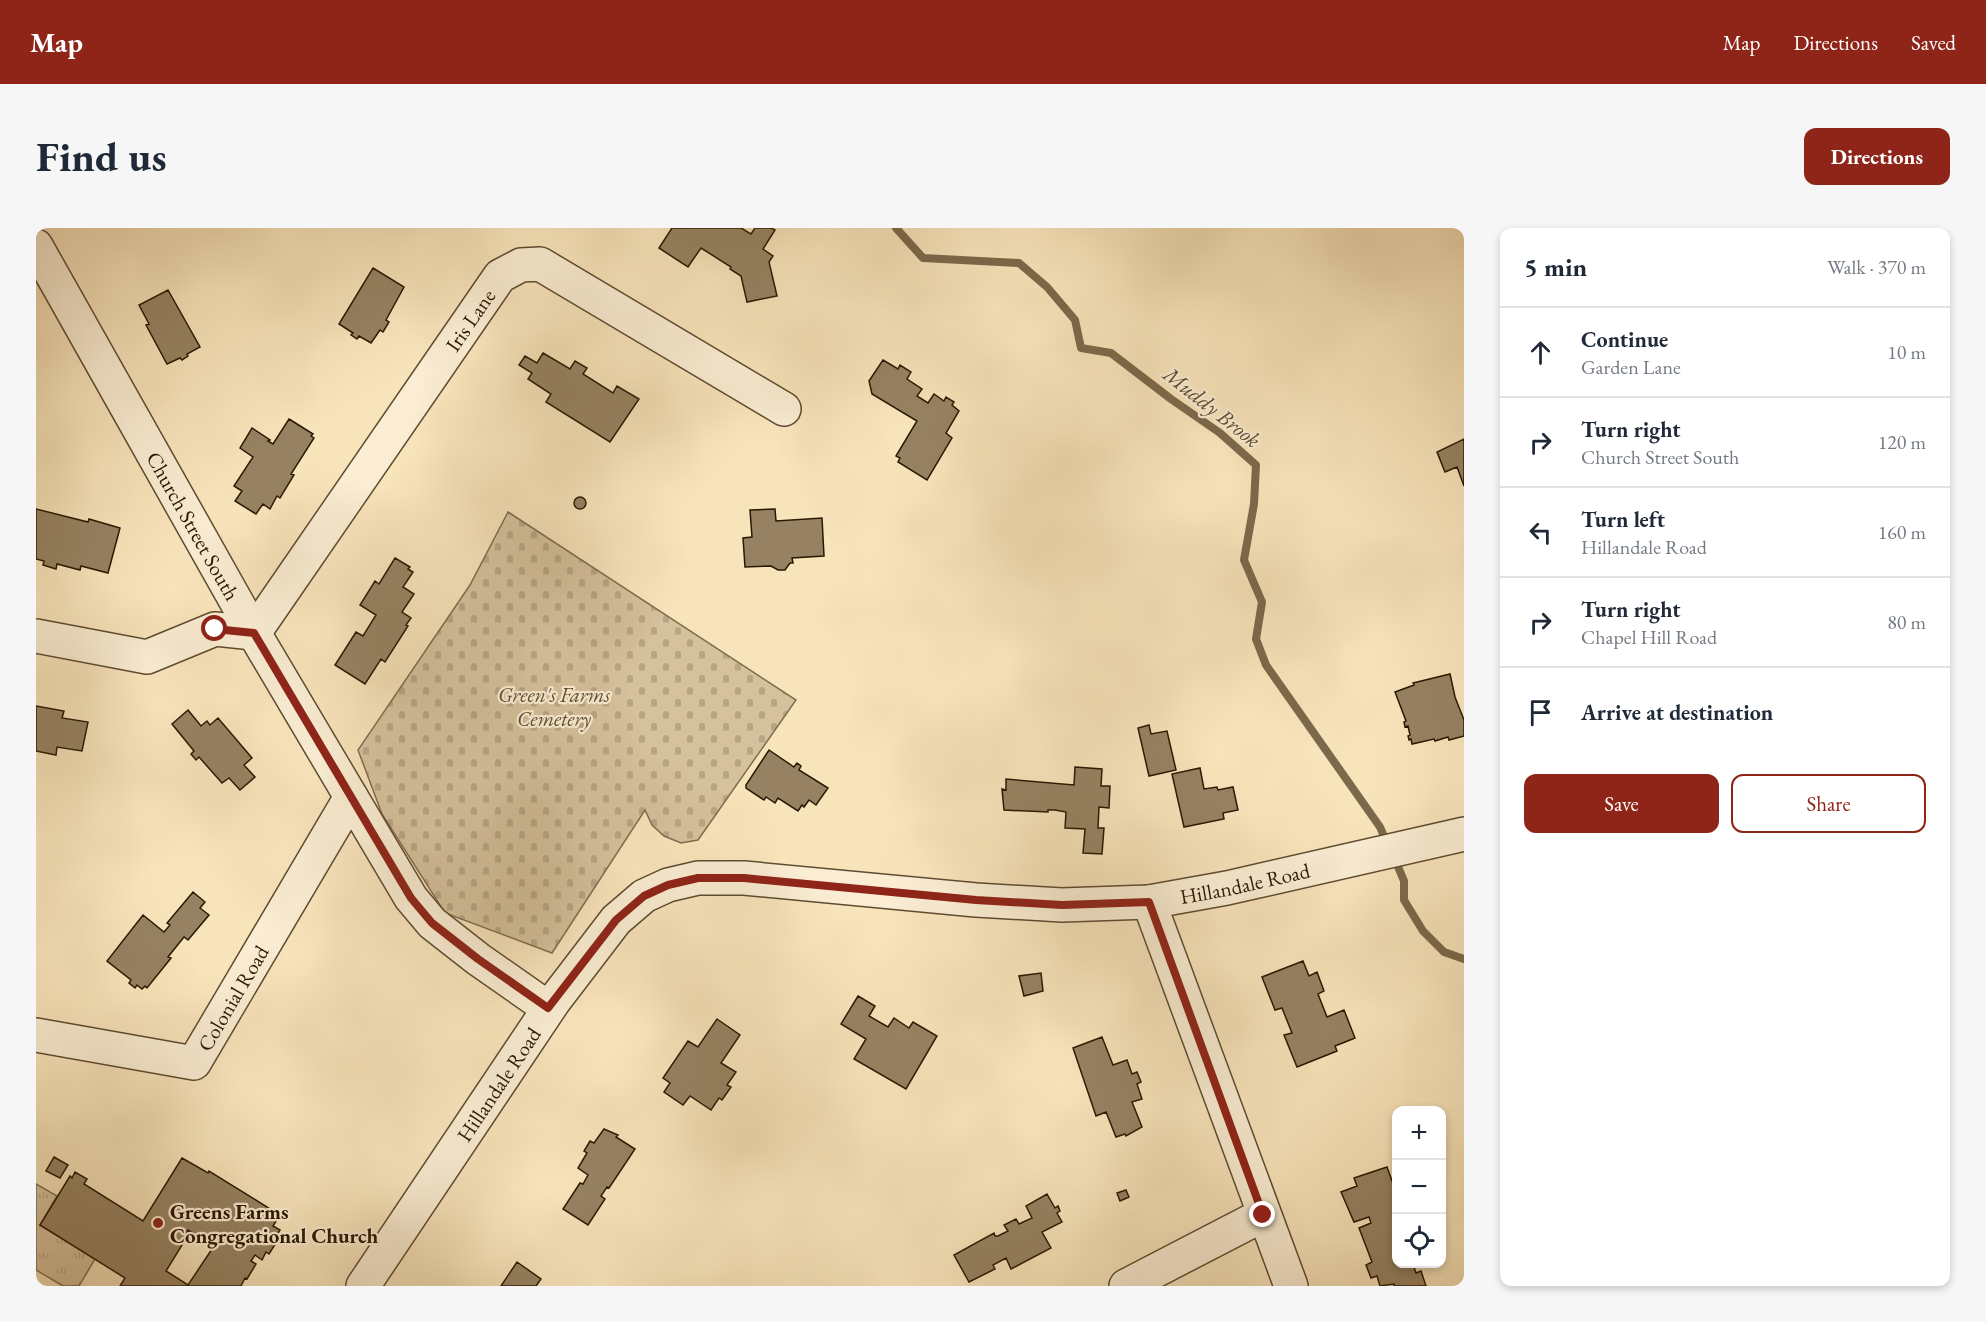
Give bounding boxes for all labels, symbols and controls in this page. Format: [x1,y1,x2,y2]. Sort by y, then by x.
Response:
text: Map [30,24,83,60]
text: Map [1723,29,1760,56]
text: Directions [1793,29,1878,56]
text: Saved [1911,29,1956,56]
button: Directions [1804,128,1950,185]
text: Find us [36,129,167,184]
text: 5 min [1524,250,1587,284]
text: Walk · 370 m [1827,254,1926,280]
street label: Iris Lane [439,283,501,356]
text: Continue [1581,325,1668,354]
icon: ahead [1524,336,1557,369]
text: 10 m [1887,339,1926,365]
text: Garden Lane [1581,354,1681,380]
water label: Muddy Brook [1156,359,1267,454]
text: Turn right [1581,415,1680,444]
icon: right [1524,426,1557,459]
text: 120 m [1878,429,1926,455]
text: Church Street South [1581,444,1739,470]
street label: Church Street South [141,447,246,605]
text: Turn left [1581,505,1665,534]
icon: left [1524,516,1557,549]
text: 160 m [1878,519,1926,545]
text: Hillandale Road [1581,534,1707,560]
text: Turn right [1581,595,1680,624]
icon: right [1524,606,1557,639]
text: 80 m [1887,609,1926,635]
route start [201,615,227,641]
text: Chapel Hill Road [1581,624,1717,650]
park label: Green's Farms Cemetery [498,681,610,732]
icon: arrive [1524,696,1557,729]
text: Arrive at destination [1581,698,1773,727]
button: Save [1524,774,1719,833]
button: Share [1731,774,1926,833]
street label: Hillandale Road [1178,856,1313,910]
street label: Colonial Road [191,940,274,1056]
street label: Hillandale Road [450,1021,547,1147]
map controls [1392,1106,1446,1268]
button: + [1392,1106,1446,1160]
button: − [1392,1160,1446,1214]
place label: Greens Farms Congregational Church [170,1198,379,1249]
route end [1249,1201,1275,1227]
button: locate [1392,1214,1446,1268]
marker: Greens Farms Congregational Church [151,1216,165,1230]

